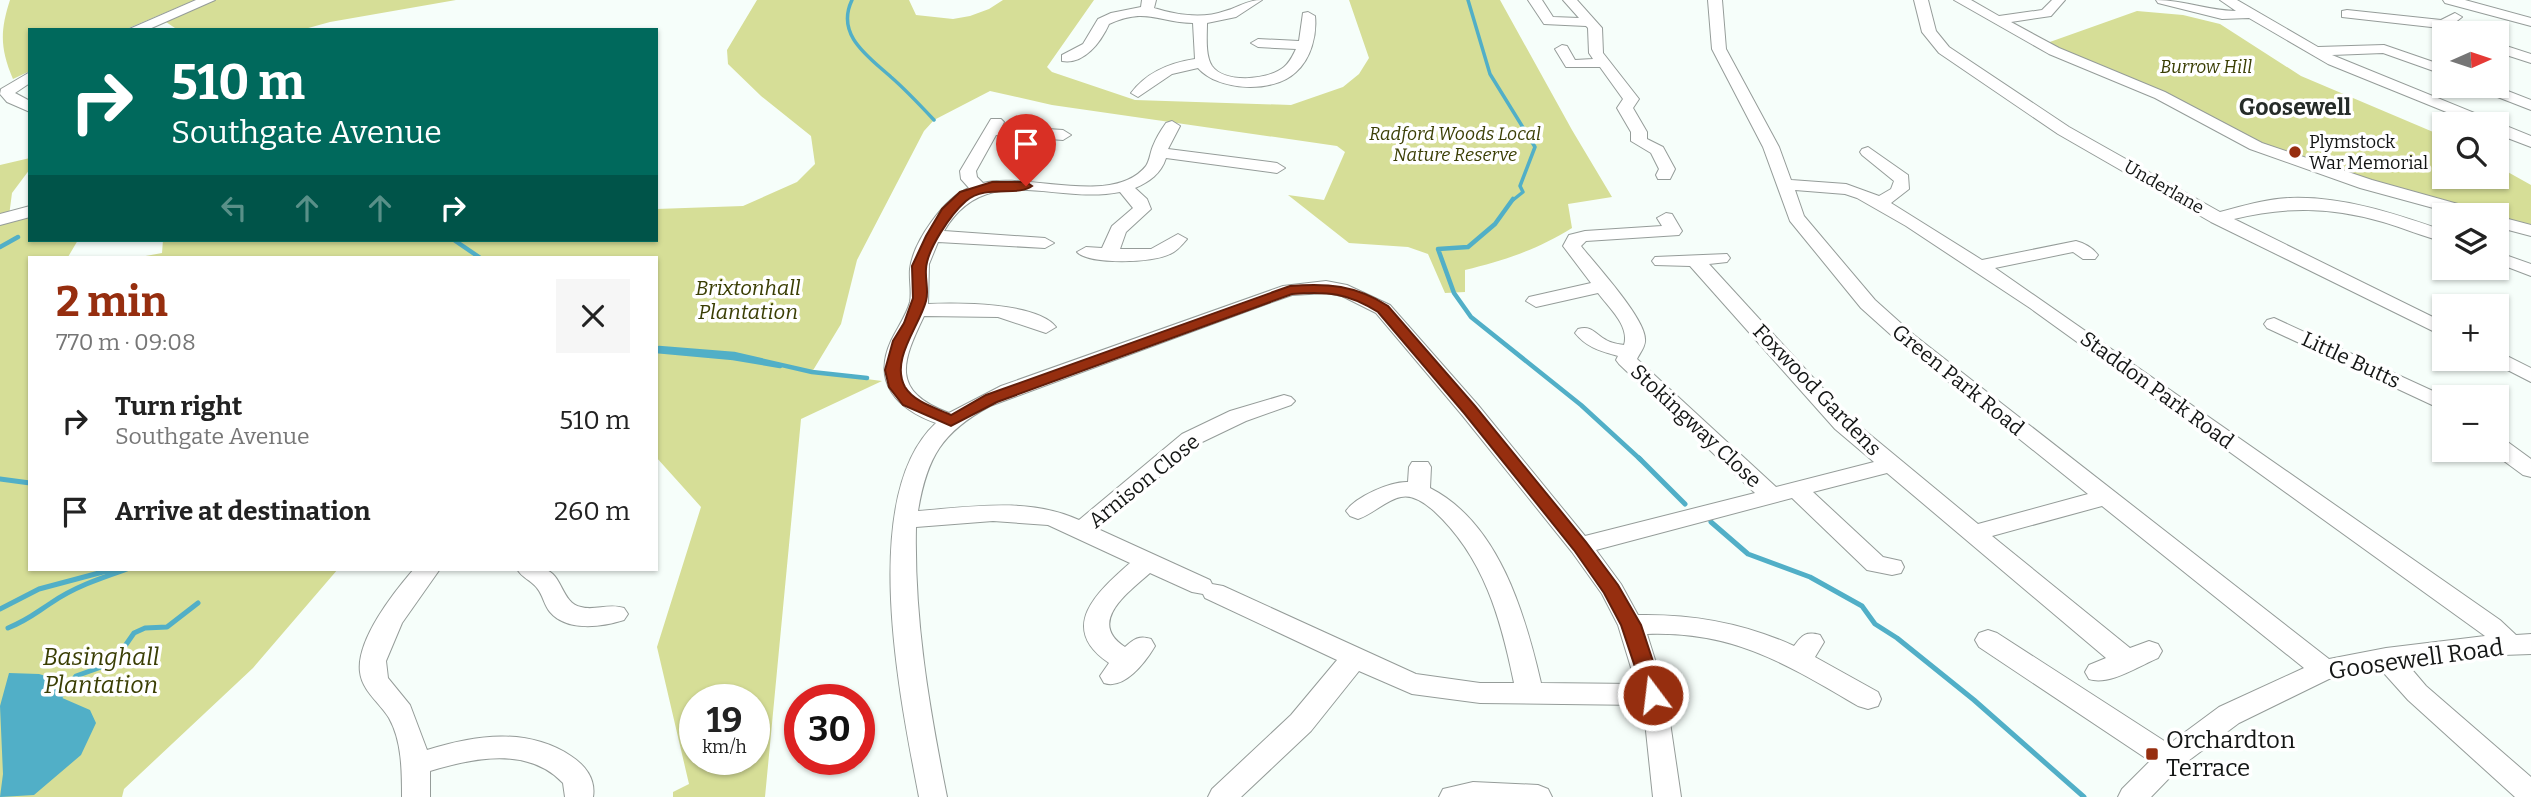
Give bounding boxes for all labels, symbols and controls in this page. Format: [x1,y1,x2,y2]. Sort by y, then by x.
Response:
north arrow [2432,21,2510,98]
map controls [2432,21,2509,462]
text: 510 m [171,53,305,112]
icon: right [56,56,147,147]
park label: Burrow Hill [2160,56,2252,78]
district label: Goosewell [2239,93,2351,121]
button: search [2432,112,2509,189]
text: Southgate Avenue [171,113,442,151]
pin [996,114,1056,186]
park label: Radford Woods Local Nature Reserve [1369,123,1541,166]
icon: arrive [1007,125,1045,163]
place label: Plymstock War Memorial [2309,131,2428,174]
marker: Plymstock War Memorial [2287,144,2303,160]
street label: Underlane [2120,155,2208,219]
icon: left [215,189,253,227]
icon: ahead [288,189,326,227]
icon: ahead [361,189,399,227]
icon: right [434,189,472,227]
button: layers [2432,203,2509,280]
park label: Brixtonhall Plantation [695,275,801,325]
text: 2 min [56,277,168,327]
button: close [556,279,630,353]
button: + [2432,294,2509,371]
street label: Foxwood Gardens [1747,319,1887,461]
street label: Green Park Road [1887,319,2029,441]
street label: Staddon Park Road [2075,326,2239,454]
street label: Little Butts [2298,326,2404,394]
text: 770 m · 09:08 [56,328,196,356]
street label: Stokingway Close [1625,359,1767,493]
button: − [2432,385,2509,462]
text: Turn right [115,391,242,422]
icon: right [56,402,94,440]
text: 510 m [559,405,630,436]
text: Southgate Avenue [115,422,310,450]
street label: Arnison Close [1083,428,1205,534]
icon: arrive [56,493,94,531]
text: Arrive at destination [115,496,370,527]
text: 260 m [554,496,630,527]
street label: Goosewell Road [2327,633,2505,685]
park label: Basinghall Plantation [43,643,159,699]
position arrow [1616,658,1690,732]
speed limit sign: 30 [784,684,875,775]
text: 19 [707,699,742,741]
place label: Orchardton Terrace [2166,726,2295,782]
text: km/h [702,736,747,758]
marker: Orchardton Terrace [2144,746,2160,762]

